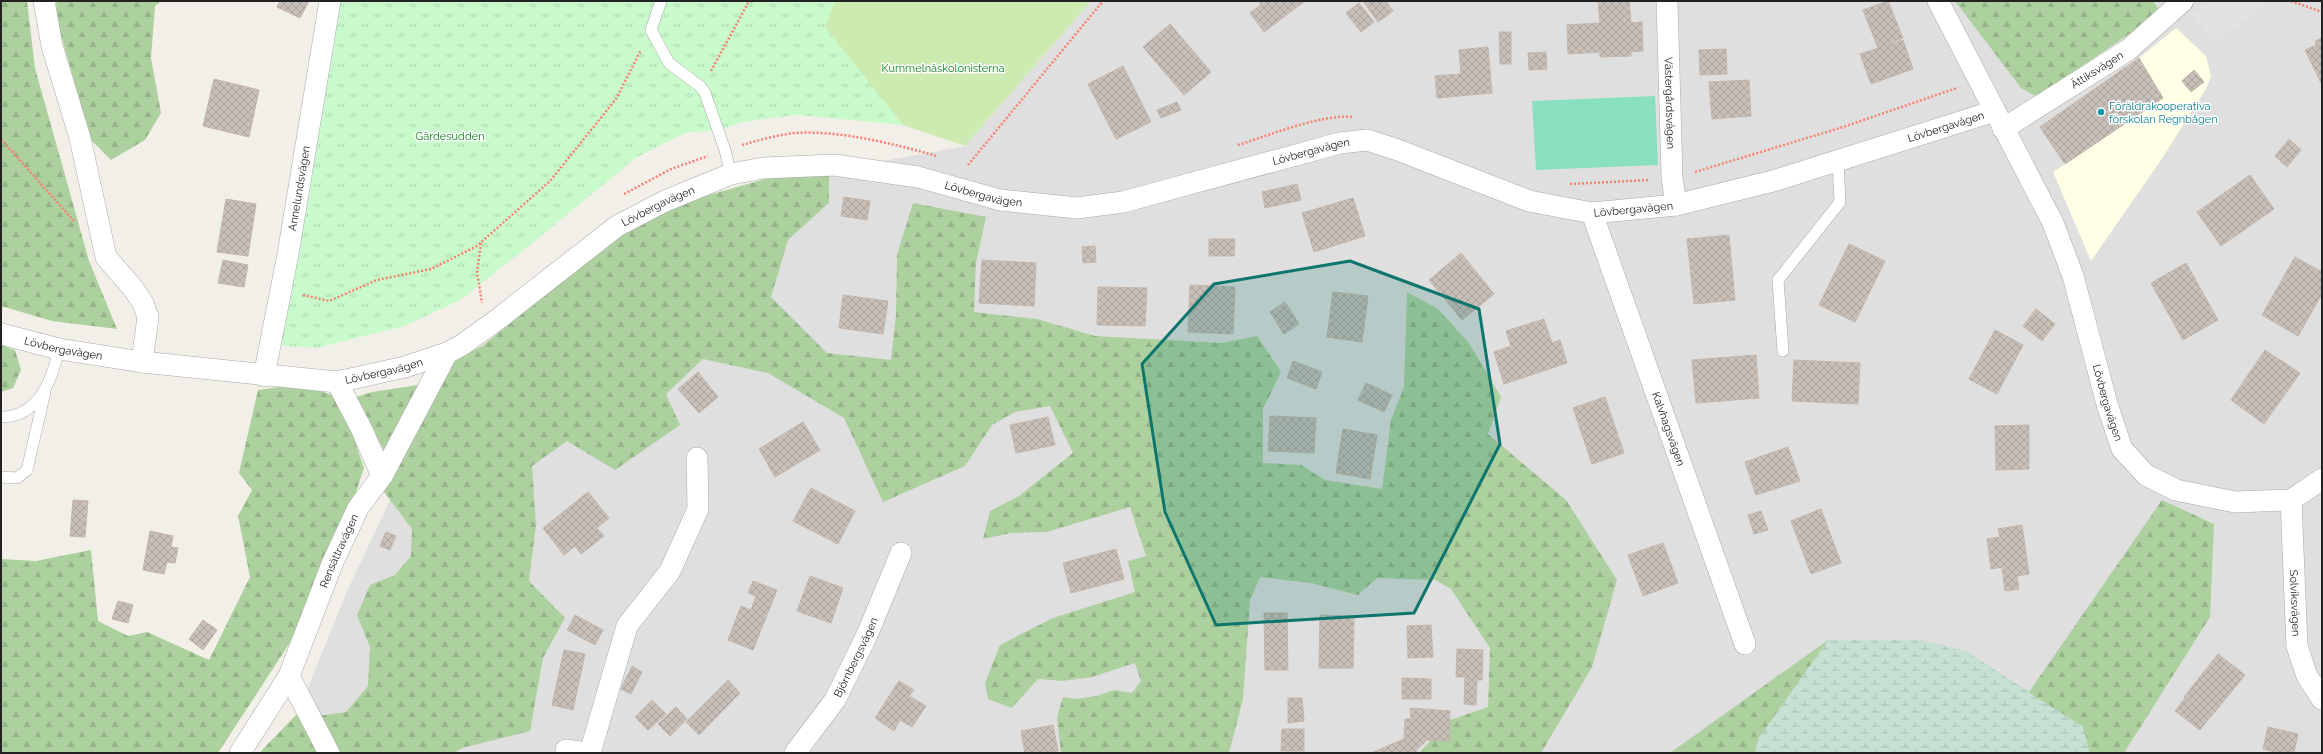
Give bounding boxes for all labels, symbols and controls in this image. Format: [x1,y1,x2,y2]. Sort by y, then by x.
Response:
street label: Ättiksvägen [2068,48,2125,91]
street label: Västergårdsvägen [1662,57,1678,149]
park label: Kummelnäskolonisterna [882,62,1004,75]
place label: Föräldrakooperativa förskolan Regnbågen [2109,100,2218,126]
marker: Föräldrakooperativa förskolan Regnbågen [2096,107,2106,117]
street label: Lövbergavägen [1906,108,1986,145]
park label: Gärdesudden [415,130,485,143]
street label: Lövbergavägen [1271,135,1350,168]
street label: Annelundsvägen [285,145,312,232]
street label: Lövbergavägen [943,178,1023,209]
street label: Lövbergavägen [619,183,697,229]
street label: Lövbergavägen [1593,199,1674,219]
street label: Lövbergavägen [23,334,103,362]
street label: Lövbergavägen [344,355,424,387]
street label: Lövbergavägen [2090,363,2125,443]
street label: Kalvhagsvägen [1649,390,1688,468]
street label: Rensättravägen [317,512,361,590]
street label: Solviksvägen [2287,569,2303,637]
street label: Björnbergsvägen [831,615,880,699]

